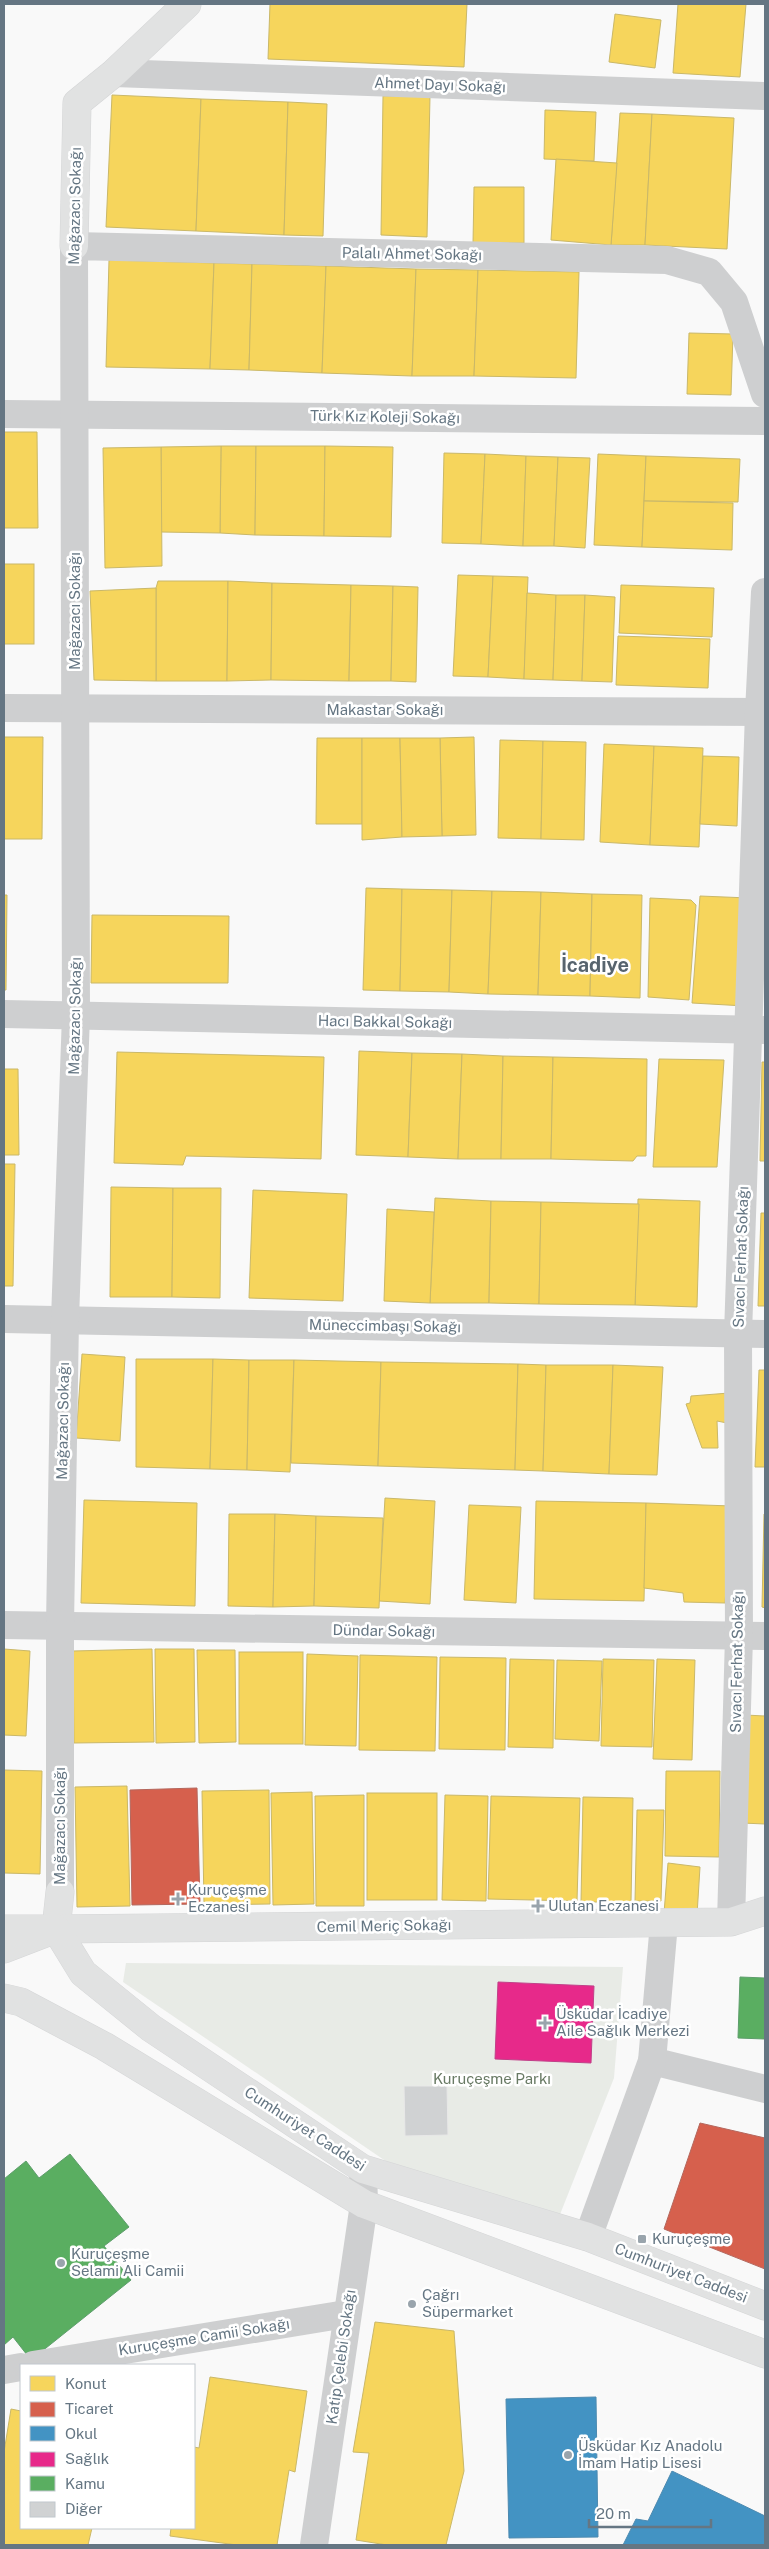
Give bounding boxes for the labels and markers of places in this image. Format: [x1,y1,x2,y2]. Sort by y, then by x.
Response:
place label: Kuruçeşme Eczanesi [188,1881,267,1915]
marker: Kuruçeşme Eczanesi [172,1893,184,1905]
place label: Ulutan Eczanesi [548,1897,659,1914]
marker: Ulutan Eczanesi [532,1900,544,1912]
place label: Üsküdar İcadiye Aile Sağlık Merkezi [556,2004,689,2039]
marker: Üsküdar İcadiye Aile Sağlık Merkezi [538,2016,552,2030]
place label: Kuruçeşme [652,2230,731,2247]
marker: Kuruçeşme [636,2233,648,2245]
place label: Kuruçeşme Selami Ali Camii [71,2245,184,2279]
marker: Kuruçeşme Selami Ali Camii [55,2257,67,2269]
place label: Çağrı Süpermarket [422,2286,513,2320]
marker: Çağrı Süpermarket [406,2298,418,2310]
place label: Üsküdar Kız Anadolu İmam Hatip Lisesi [578,2436,723,2471]
marker: Üsküdar Kız Anadolu İmam Hatip Lisesi [562,2449,574,2461]

